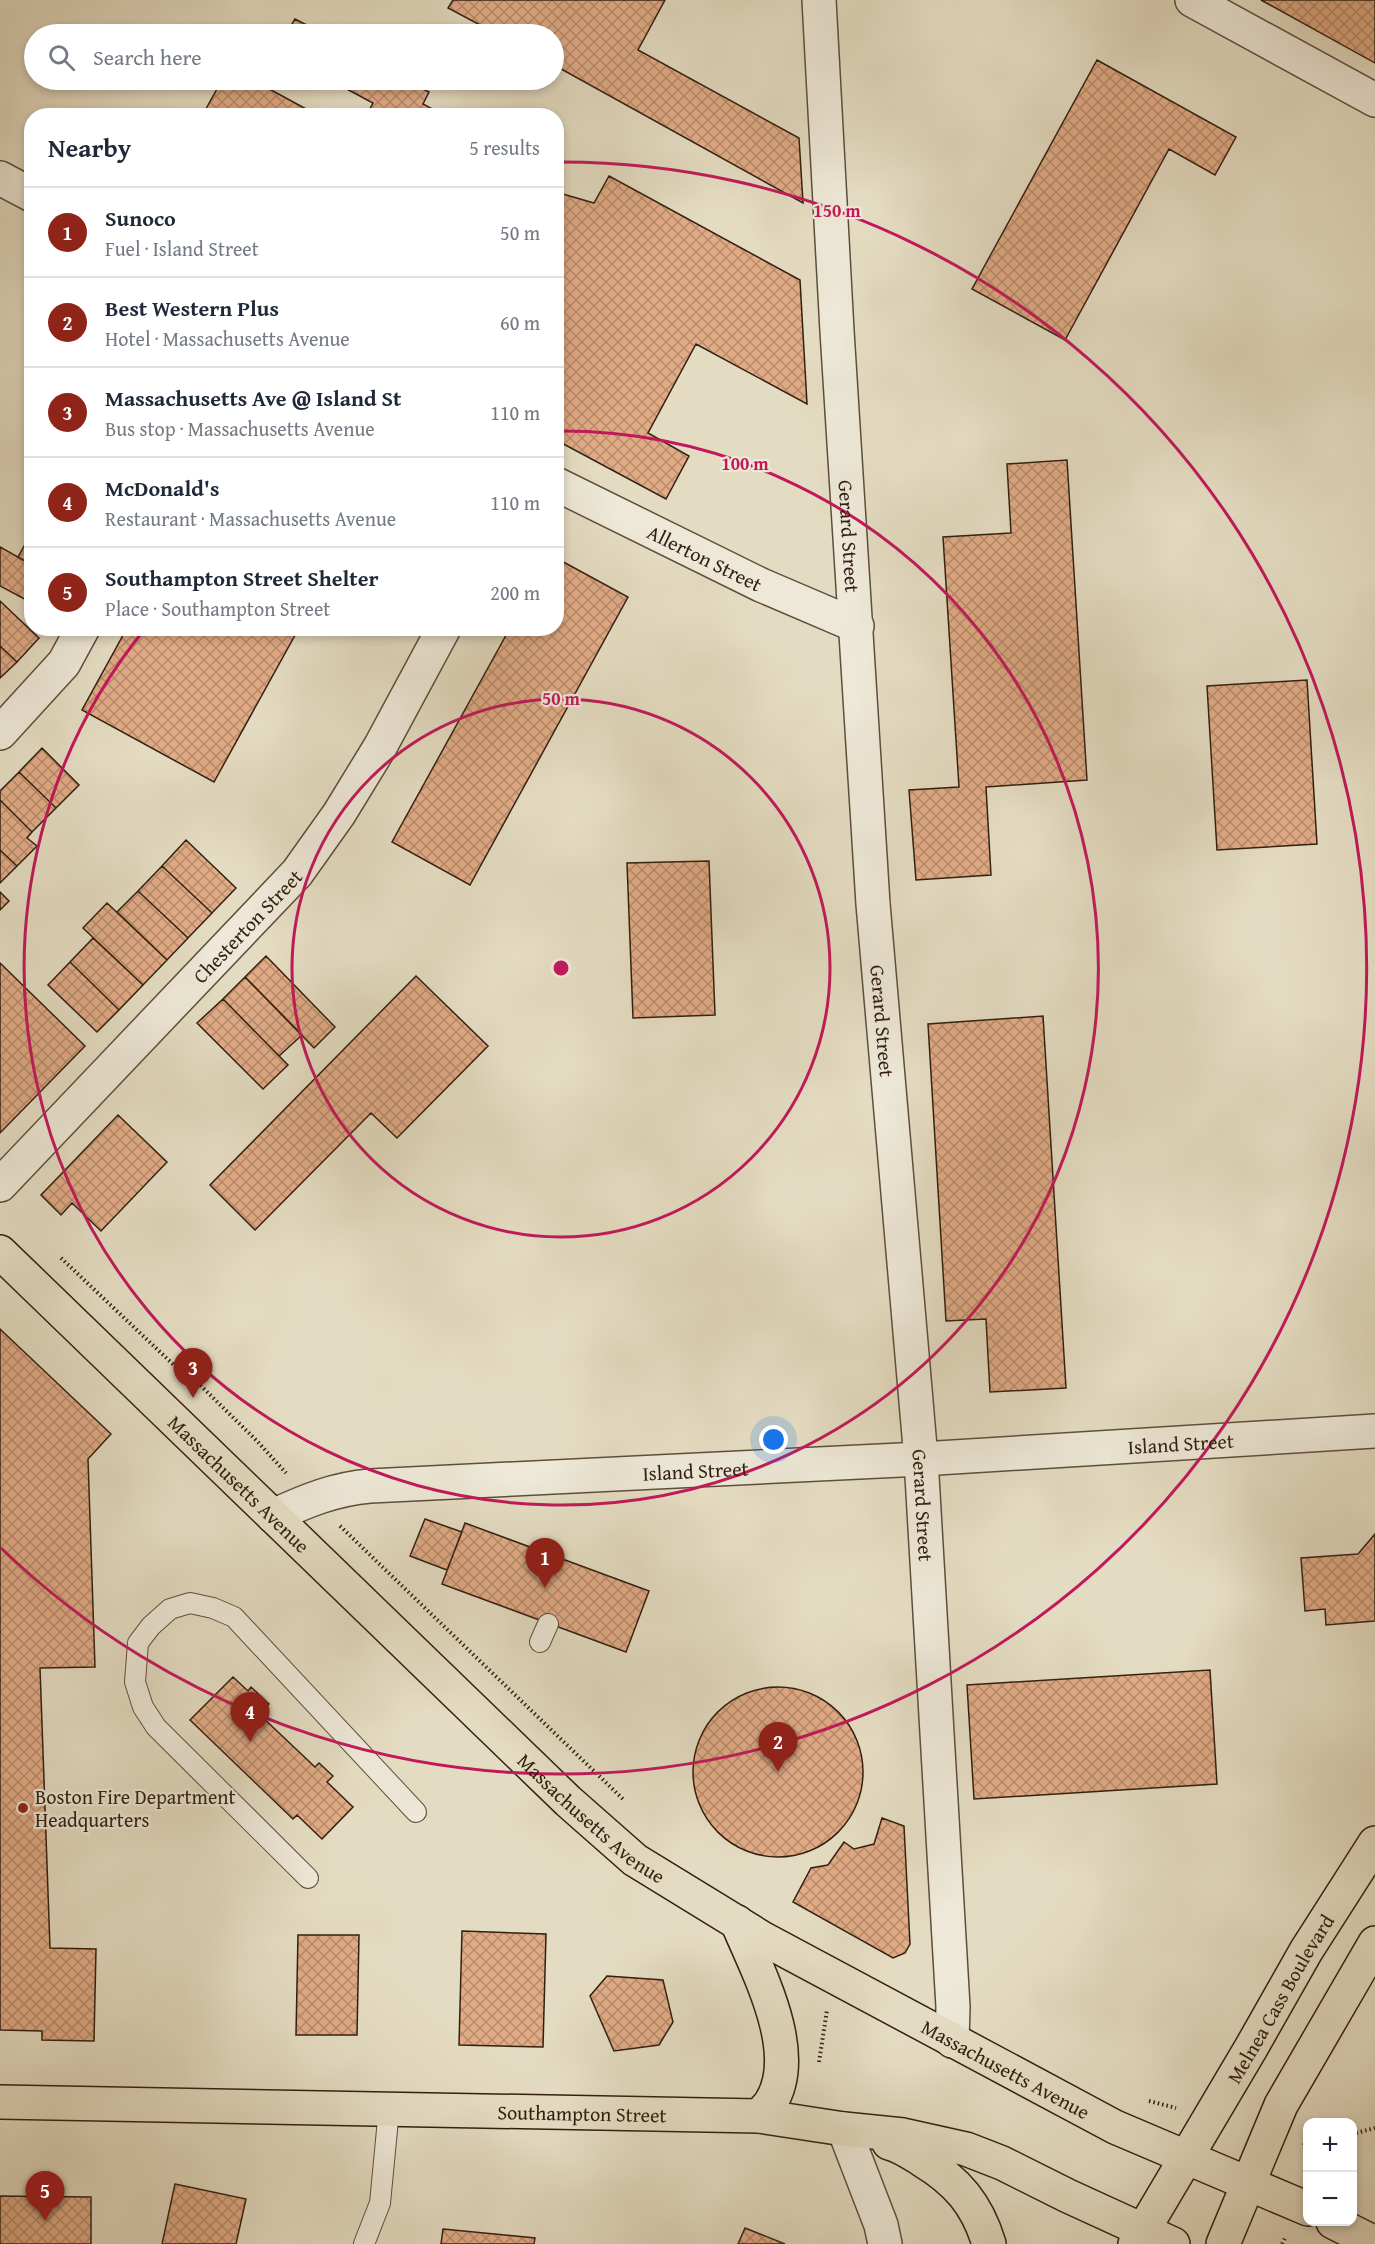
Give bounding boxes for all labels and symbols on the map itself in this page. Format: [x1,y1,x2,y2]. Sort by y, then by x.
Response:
text: 150 m [813,197,861,224]
text: 100 m [721,450,769,477]
street label: Gerard Street [832,479,868,593]
street label: Allerton Street [643,517,767,598]
text: 50 m [542,685,581,712]
street label: Chesterton Street [185,862,308,989]
centre of rings [551,958,571,978]
street label: Gerard Street [864,964,902,1078]
pin: 3 [174,1348,212,1398]
street label: Massachusetts Avenue [162,1408,317,1559]
your location [759,1425,788,1454]
street label: Island Street [1127,1425,1235,1461]
street label: Gerard Street [906,1448,941,1562]
street label: Island Street [642,1453,749,1487]
pin: 1 [526,1538,564,1588]
pin: 4 [230,1692,270,1742]
pin: 2 [758,1722,798,1772]
street label: Massachusetts Avenue [512,1746,671,1890]
place label: Boston Fire Department Headquarters [35,1782,236,1834]
marker: Boston Fire Department Headquarters [16,1801,30,1815]
street label: Melnea Cass Boulevard [1219,1908,1341,2089]
street label: Massachusetts Avenue [917,2012,1095,2126]
street label: Southampton Street [497,2097,667,2129]
pin: 5 [26,2172,64,2221]

